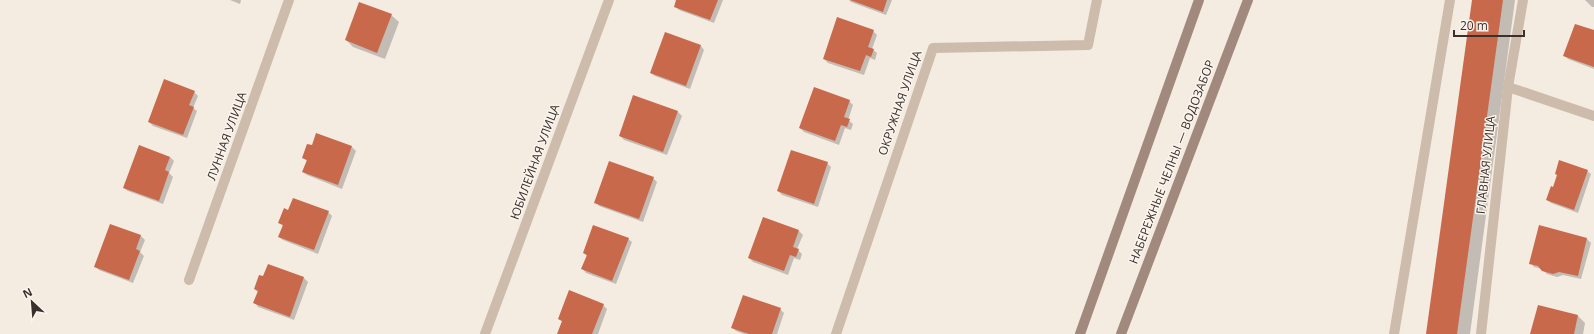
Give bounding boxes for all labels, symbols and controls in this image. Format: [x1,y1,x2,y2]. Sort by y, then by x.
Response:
scale bar [1454,12,1524,38]
text: 20 m [1460,17,1488,34]
street label: ОКРУЖНАЯ УЛИЦА [874,48,926,158]
street label: НАБЕРЕЖНЫЕ ЧЕЛНЫ — ВОДОЗАБОР [1125,57,1218,266]
street label: ЛУННАЯ УЛИЦА [203,89,251,183]
street label: ЮБИЛЕЙНАЯ УЛИЦА [506,101,563,222]
street label: ГЛАВНАЯ УЛИЦА [1472,115,1499,215]
north arrow [12,282,52,322]
text: N [20,284,35,301]

